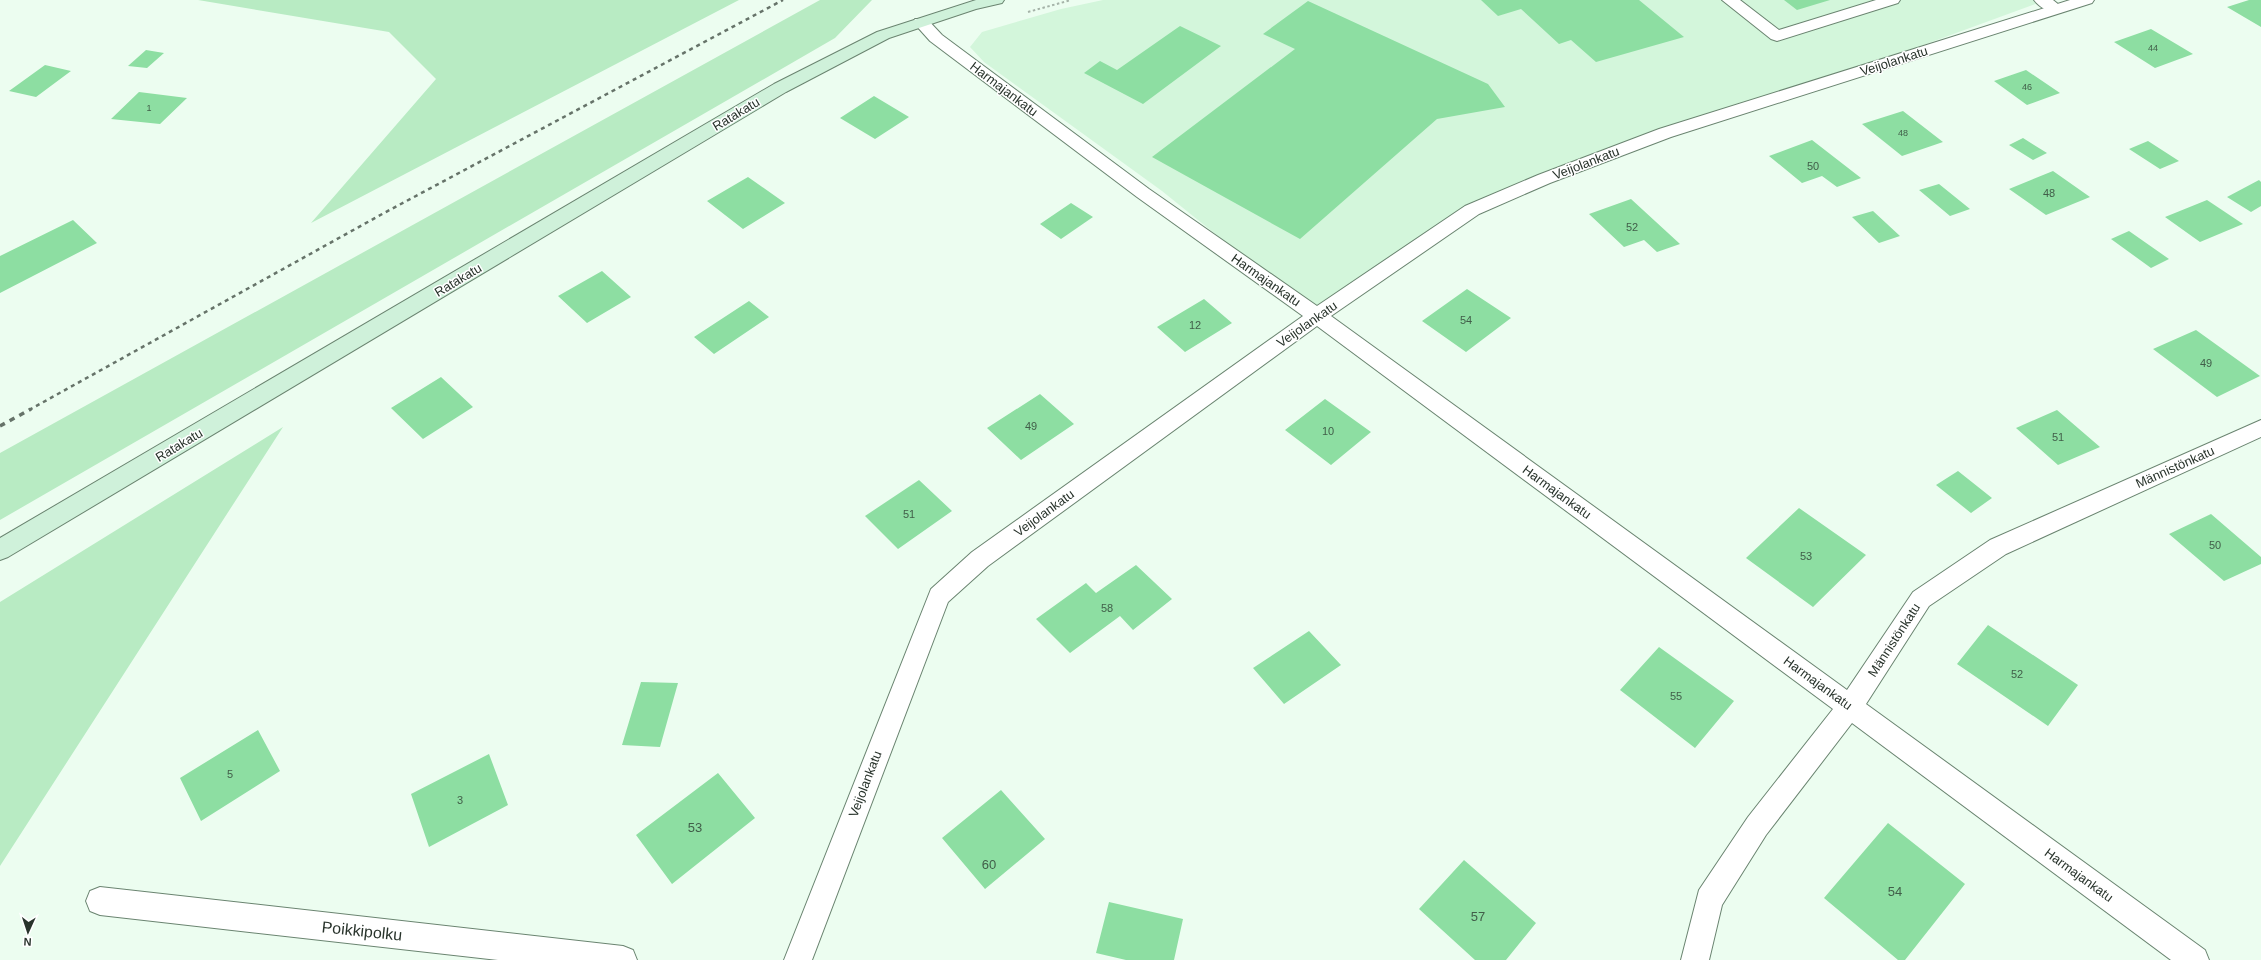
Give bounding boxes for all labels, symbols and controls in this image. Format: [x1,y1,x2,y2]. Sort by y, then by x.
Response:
street label: Veijolankatu [1858,43,1930,79]
house number: 44 [2148,43,2158,53]
street label: Harmajankatu [967,59,1041,119]
house number: 46 [2022,82,2032,92]
street label: Ratakatu [710,94,762,134]
house number: 1 [146,103,152,113]
house number: 48 [1898,128,1908,138]
street label: Veijolankatu [1551,143,1621,183]
house number: 50 [1807,160,1819,172]
house number: 48 [2043,187,2055,199]
house number: 52 [1626,221,1638,233]
street label: Harmajankatu [1229,251,1303,309]
street label: Ratakatu [432,260,484,300]
street label: Veijolankatu [1274,298,1340,350]
house number: 54 [1460,314,1472,326]
house number: 12 [1189,319,1201,331]
house number: 49 [2200,357,2212,369]
house number: 49 [1025,420,1037,432]
street label: Ratakatu [153,425,205,465]
house number: 10 [1322,425,1334,437]
house number: 51 [2052,431,2064,443]
street label: Männistönkatu [2133,443,2217,491]
street label: Harmajankatu [1520,462,1594,522]
street label: Veijolankatu [1011,486,1077,540]
house number: 51 [903,508,915,520]
house number: 50 [2209,539,2221,551]
house number: 53 [1800,550,1812,562]
street label: Männistönkatu [1865,600,1923,680]
house number: 58 [1101,602,1113,614]
street label: Harmajankatu [1781,653,1855,713]
house number: 52 [2011,668,2023,680]
house number: 55 [1670,690,1682,702]
street label: Veijolankatu [845,749,885,819]
house number: 5 [227,768,233,780]
house number: 3 [457,794,463,806]
house number: 53 [688,820,702,835]
street label: Harmajankatu [2042,845,2116,905]
house number: 60 [982,857,996,872]
house number: 54 [1888,884,1902,899]
house number: 57 [1471,909,1485,924]
north arrow [8,912,48,952]
street label: Poikkipolku [321,918,403,944]
text: N [23,936,32,948]

